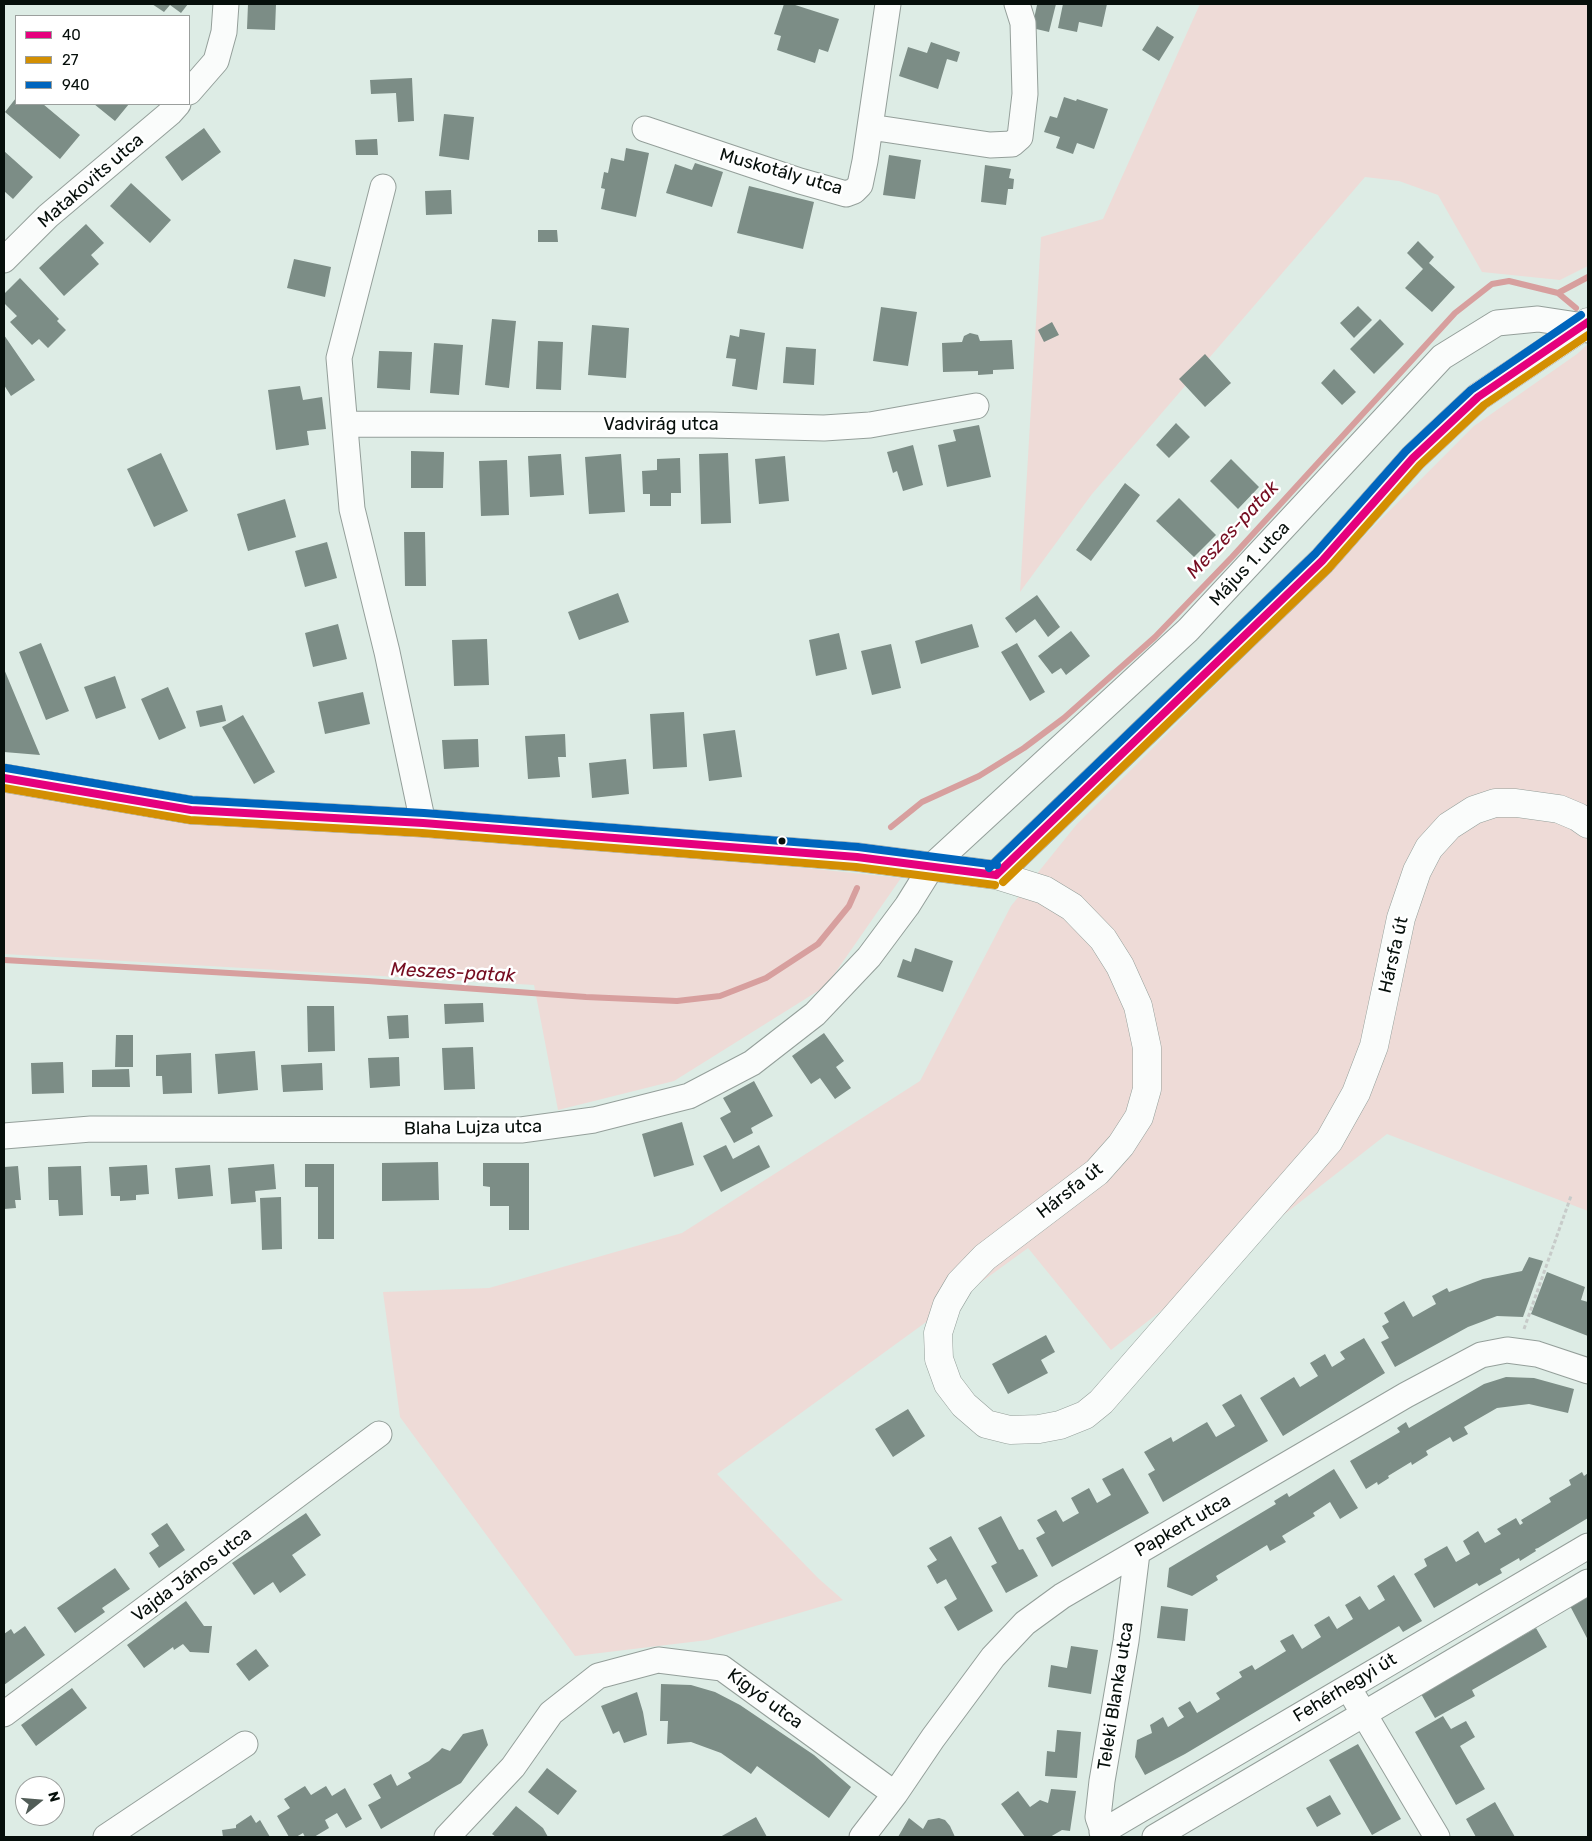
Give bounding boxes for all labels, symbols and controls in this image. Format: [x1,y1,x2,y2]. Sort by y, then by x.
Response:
legend [15,15,190,105]
text: 40 [62,26,81,44]
text: 27 [62,51,79,69]
text: 940 [62,76,90,94]
street label: Matakovits utca [34,129,148,233]
street label: Muskotály utca [717,144,845,200]
street label: Vadvirág utca [603,414,719,436]
water label: Meszes-patak [1182,477,1284,583]
street label: Május 1. utca [1205,517,1295,611]
unlabelled marker [777,836,787,846]
street label: Hársfa út [1375,915,1413,995]
water label: Meszes-patak [390,958,516,988]
street label: Blaha Lujza utca [404,1116,542,1140]
street label: Hársfa út [1033,1159,1107,1223]
street label: Papkert utca [1131,1490,1235,1562]
street label: Vajda János utca [128,1523,256,1627]
street label: Teleki Blanka utca [1094,1620,1138,1772]
street label: Fehérhegyi út [1289,1649,1401,1727]
street label: Kígyó utca [723,1664,807,1734]
north arrow [15,1776,65,1826]
text: N [44,1789,63,1804]

